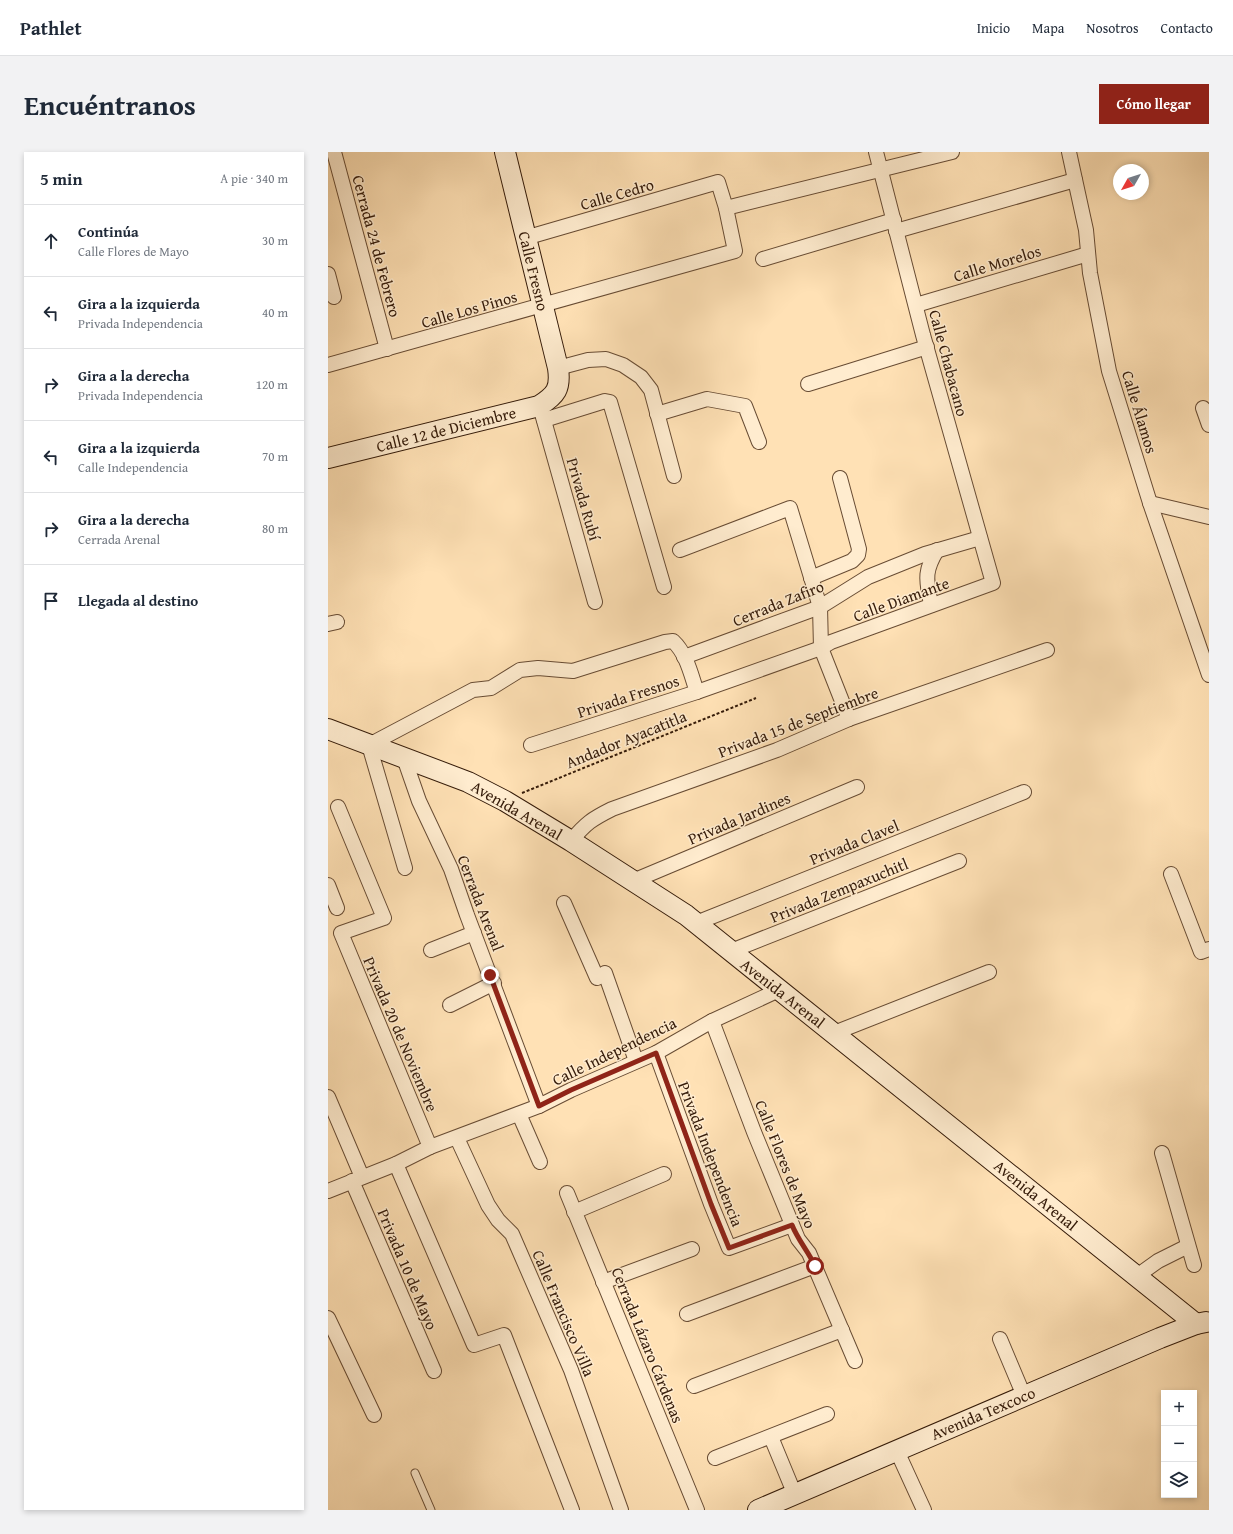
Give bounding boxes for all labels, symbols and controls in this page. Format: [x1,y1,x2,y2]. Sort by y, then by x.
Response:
text: Pathlet [20,14,82,42]
text: Inicio [977,18,1010,38]
text: Mapa [1032,18,1064,38]
text: Nosotros [1086,18,1139,38]
text: Contacto [1161,18,1213,38]
text: Encuéntranos [24,84,196,125]
button: Cómo llegar [1099,84,1209,124]
north arrow [1113,164,1149,200]
text: 5 min [40,166,82,191]
text: A pie · 340 m [220,169,288,188]
street label: Cerrada 24 de Febrero [346,172,408,320]
street label: Calle Cedro [577,172,657,216]
text: Continúa [78,221,139,242]
street label: Calle Fresno [513,229,555,313]
icon: ahead [40,230,62,252]
text: 30 m [262,231,288,250]
street label: Calle Morelos [950,238,1044,288]
text: Calle Flores de Mayo [78,242,189,261]
street label: Calle Los Pinos [418,284,520,334]
text: Gira a la izquierda [78,293,200,314]
icon: left [40,302,62,324]
text: 40 m [262,303,288,322]
street label: Calle Chabacano [923,307,975,419]
text: Privada Independencia [78,314,203,333]
text: Gira a la derecha [78,365,189,386]
street label: Calle Álamos [1116,368,1164,456]
icon: right [40,374,62,396]
text: 120 m [256,375,288,394]
text: Privada Independencia [78,386,203,405]
street label: Calle 12 de Diciembre [374,400,518,458]
text: Gira a la izquierda [78,437,200,458]
icon: left [40,446,62,468]
text: 70 m [262,447,288,466]
street label: Privada Rubí [561,455,607,544]
text: Calle Independencia [78,458,188,477]
text: Gira a la derecha [78,509,189,530]
icon: right [40,518,62,540]
text: 80 m [262,519,288,538]
text: Cerrada Arenal [78,530,160,549]
street label: Calle Diamante [850,570,952,628]
street label: Cerrada Zafiro [729,574,827,632]
icon: arrive [40,590,62,612]
text: Llegada al destino [78,590,198,611]
street label: Privada Fresnos [574,668,682,724]
street label: Privada 15 de Septiembre [714,680,882,764]
street label: Andador Ayacatitla [562,704,690,774]
street label: Avenida Arenal [467,774,567,846]
street label: Privada Jardines [684,786,794,850]
street label: Privada Clavel [806,813,903,871]
street label: Privada Zempaxuchitl [766,851,912,929]
street label: Cerrada Arenal [452,852,510,955]
street label: Avenida Arenal [736,952,831,1034]
street label: Privada 20 de Noviembre [357,953,445,1115]
route end [481,966,499,984]
street label: Calle Independencia [548,1010,681,1091]
street label: Privada Independencia [672,1078,750,1230]
street label: Calle Flores de Mayo [749,1096,823,1232]
street label: Avenida Arenal [989,1154,1083,1237]
street label: Privada 10 de Mayo [372,1205,444,1333]
street label: Calle Francisco Villa [527,1246,602,1380]
route start [806,1257,824,1275]
street label: Cerrada Lázaro Cárdenas [606,1264,690,1426]
street label: Avenida Texcoco [927,1380,1039,1446]
map controls [1161,1390,1197,1498]
button: + [1161,1390,1197,1426]
button: − [1161,1426,1197,1462]
button: layers [1161,1462,1197,1498]

